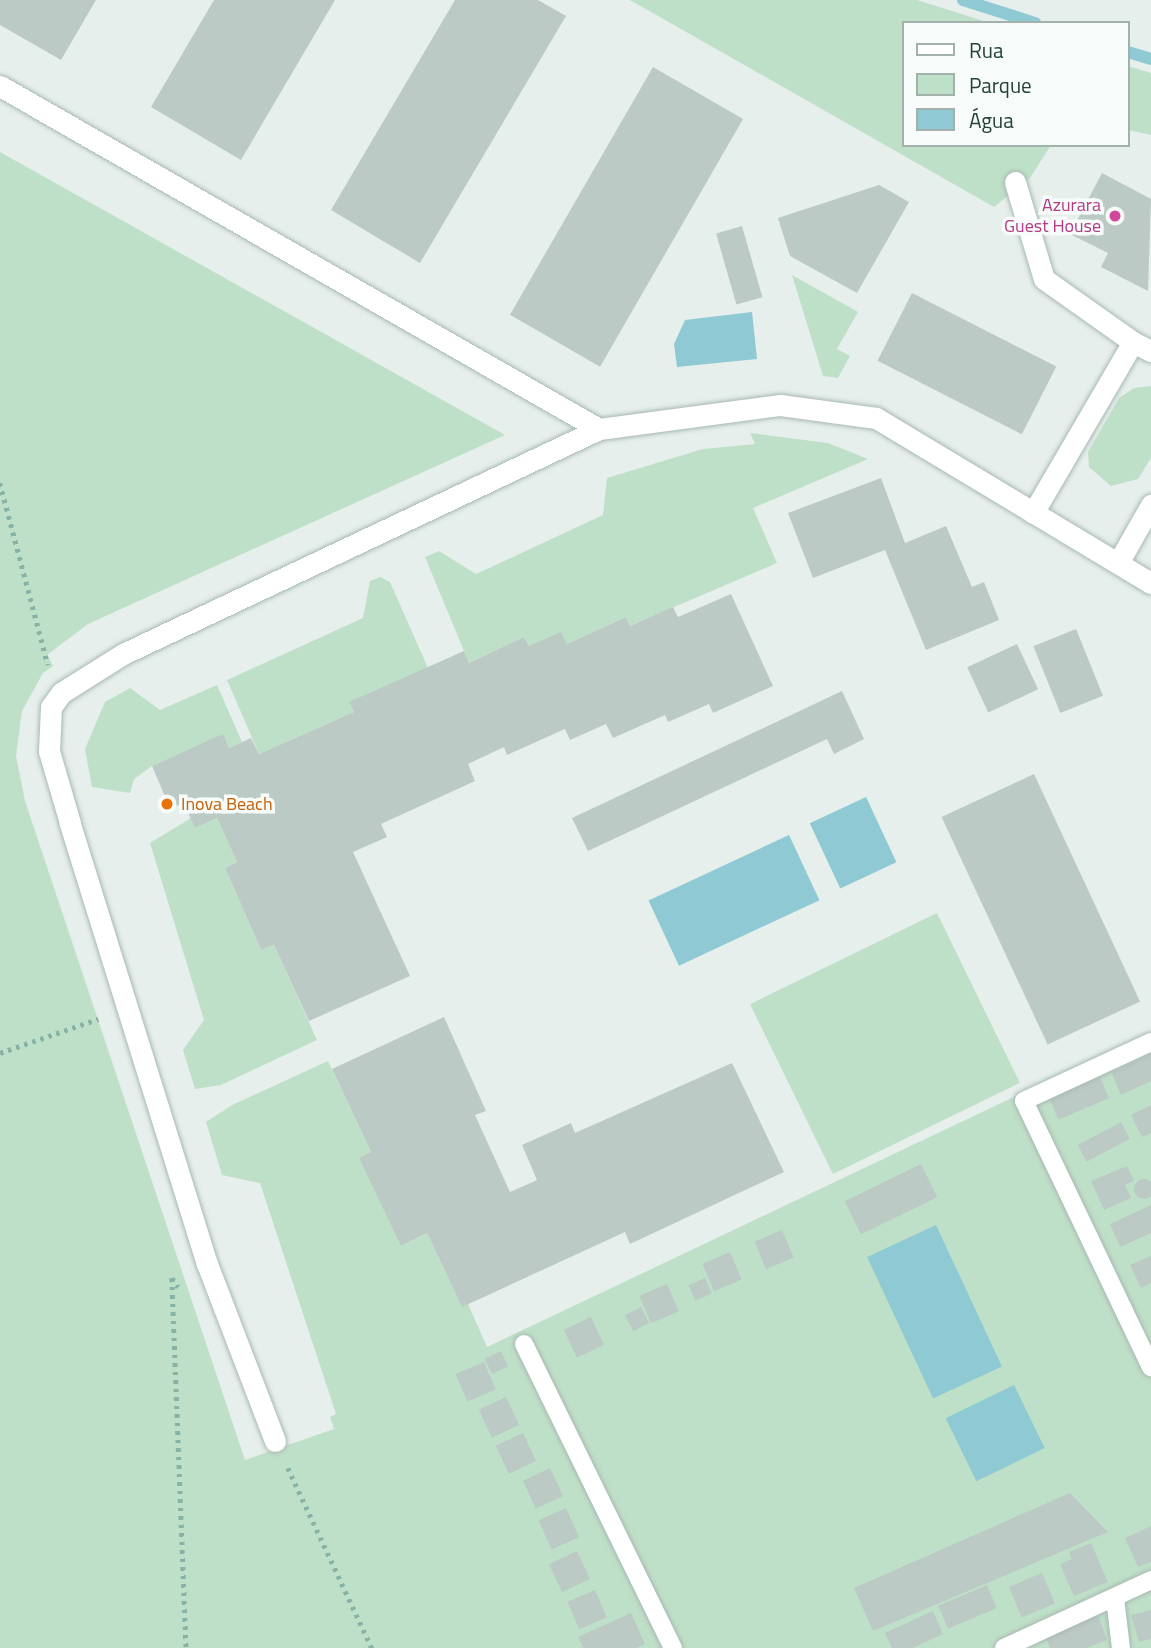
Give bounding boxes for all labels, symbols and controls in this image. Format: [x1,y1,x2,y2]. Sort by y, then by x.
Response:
legend [902,21,1130,147]
text: Rua [969,34,1004,66]
text: Parque [969,69,1032,101]
text: Água [969,104,1014,136]
place label: Azurara Guest House [1004,195,1101,238]
marker: Azurara Guest House [1107,208,1123,224]
place label: Inova Beach [181,793,273,815]
marker: Inova Beach [159,796,175,812]

